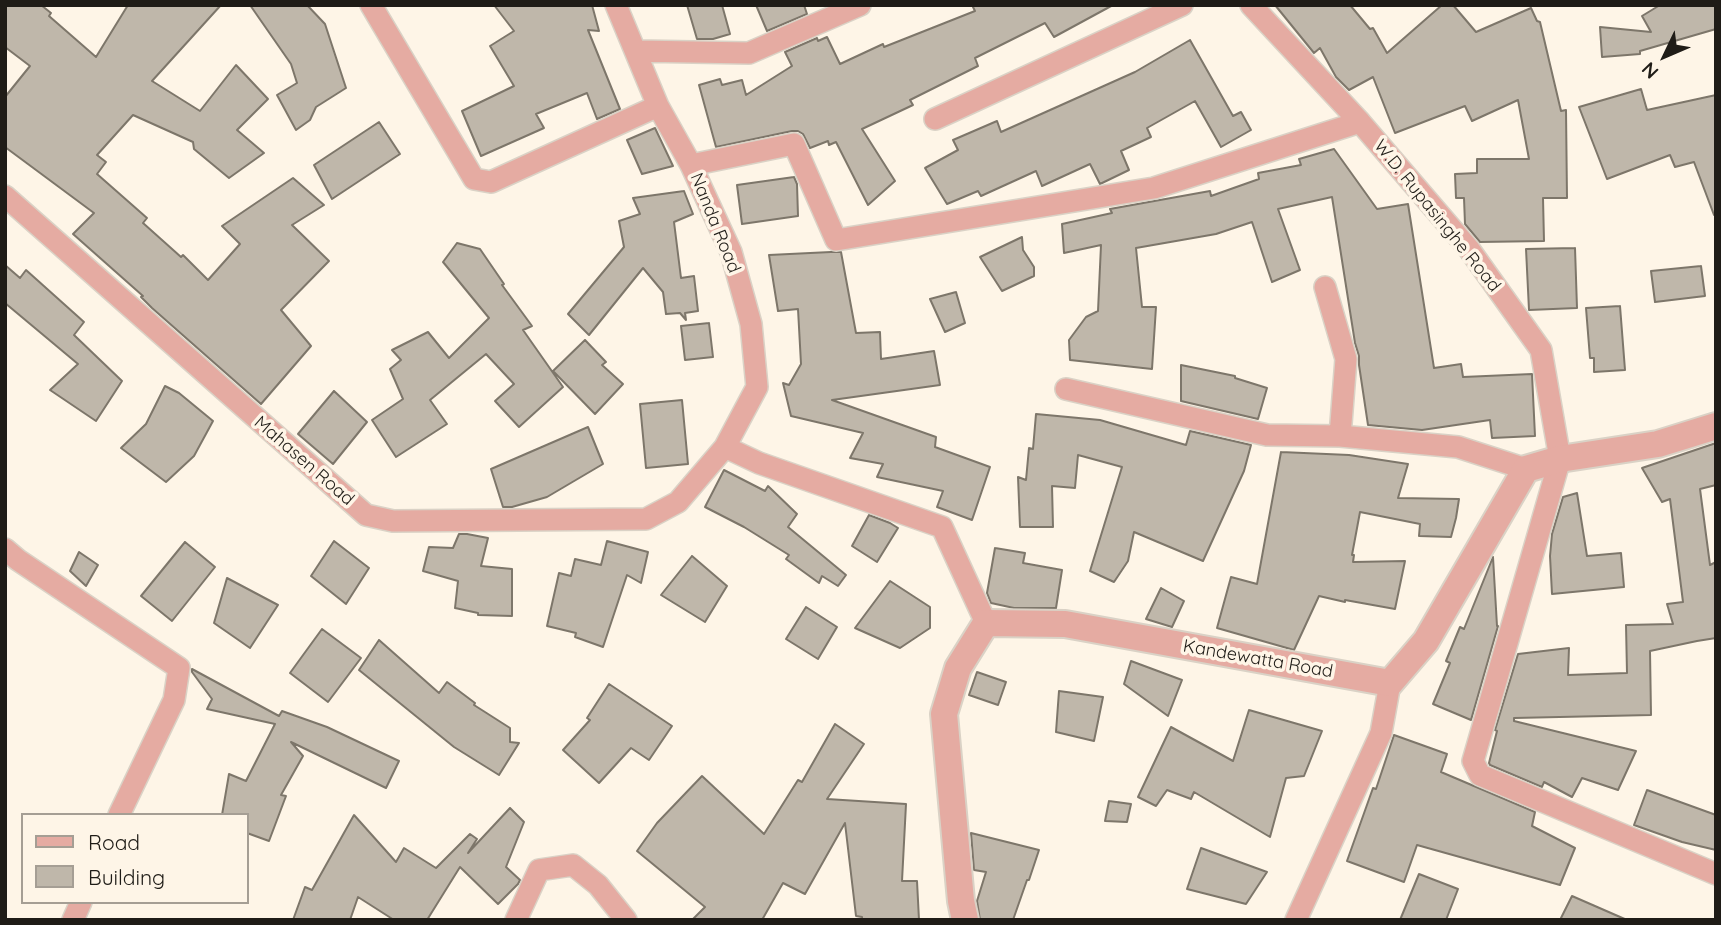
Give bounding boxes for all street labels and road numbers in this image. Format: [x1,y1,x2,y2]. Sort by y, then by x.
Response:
street label: W.D. Rupasinghe Road [1369,136,1505,296]
street label: Nanda Road [685,170,745,276]
street label: Mahasen Road [250,412,358,510]
street label: Kandewatta Road [1181,635,1335,683]

